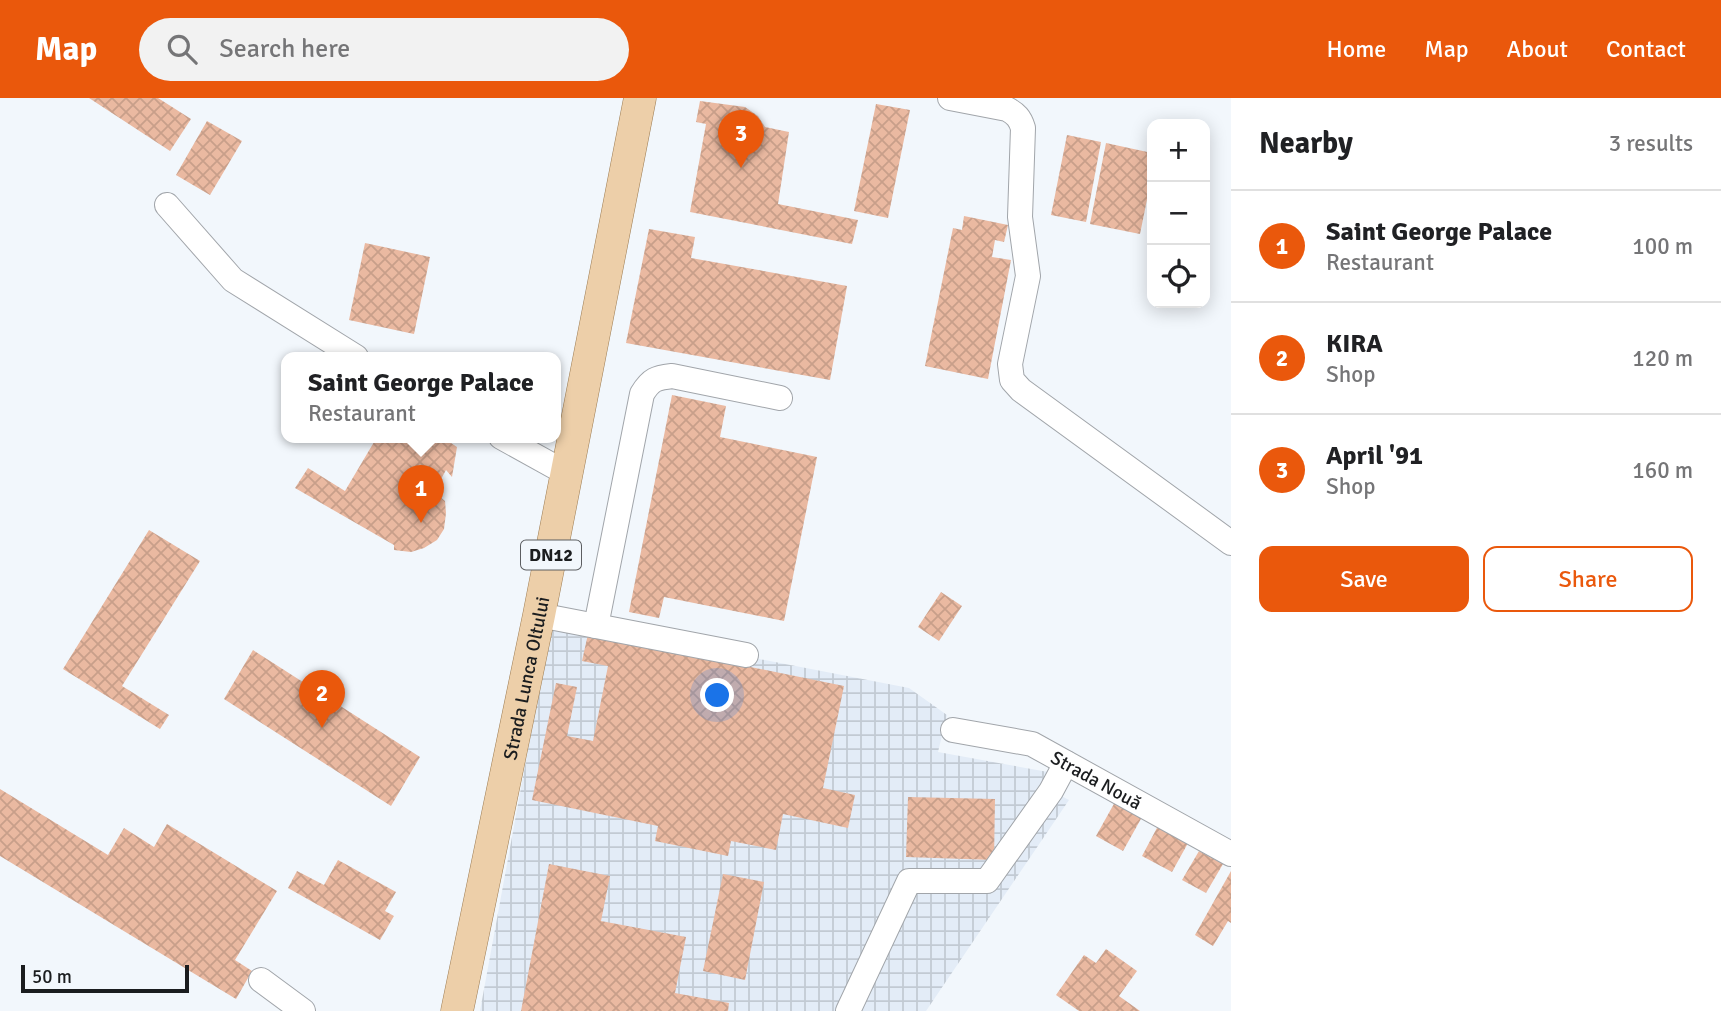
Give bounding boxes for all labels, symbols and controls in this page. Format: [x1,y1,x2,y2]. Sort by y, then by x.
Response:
search box [139,18,629,81]
text: Map [35,29,97,70]
icon: search [163,30,201,68]
text: Search here [219,33,350,65]
text: Home [1326,34,1386,64]
text: Map [1424,34,1469,64]
text: About [1507,34,1568,64]
text: Contact [1606,34,1686,64]
pin: 3 [718,110,764,168]
map controls [1147,119,1210,308]
button: + [1147,119,1210,182]
text: Nearby [1259,125,1353,162]
text: 3 results [1609,129,1693,158]
button: − [1147,182,1210,245]
text: Saint George Palace [1326,216,1552,248]
text: 1 [1276,232,1288,261]
text: 100 m [1632,232,1693,261]
button: locate [1147,245,1210,308]
text: Restaurant [1326,248,1434,277]
text: KIRA [1326,328,1383,360]
text: 2 [1276,344,1288,373]
text: 120 m [1632,344,1693,373]
popup [281,352,561,443]
text: Shop [1326,360,1375,389]
text: Saint George Palace [308,367,534,399]
text: Restaurant [308,399,416,428]
text: April '91 [1326,440,1423,472]
text: 3 [1276,456,1288,485]
text: 160 m [1632,456,1693,485]
pin: 1 [398,465,444,523]
text: Shop [1326,472,1375,501]
road number: DN12 [521,541,581,570]
button: Save [1259,546,1469,612]
button: Share [1483,546,1693,612]
street label: Strada Lunca Oltului [498,594,555,762]
pin: 2 [299,670,345,728]
your location [700,678,734,712]
street label: Strada Nouă [1046,746,1146,815]
scale bar [21,962,189,994]
text: 50 m [32,965,72,989]

